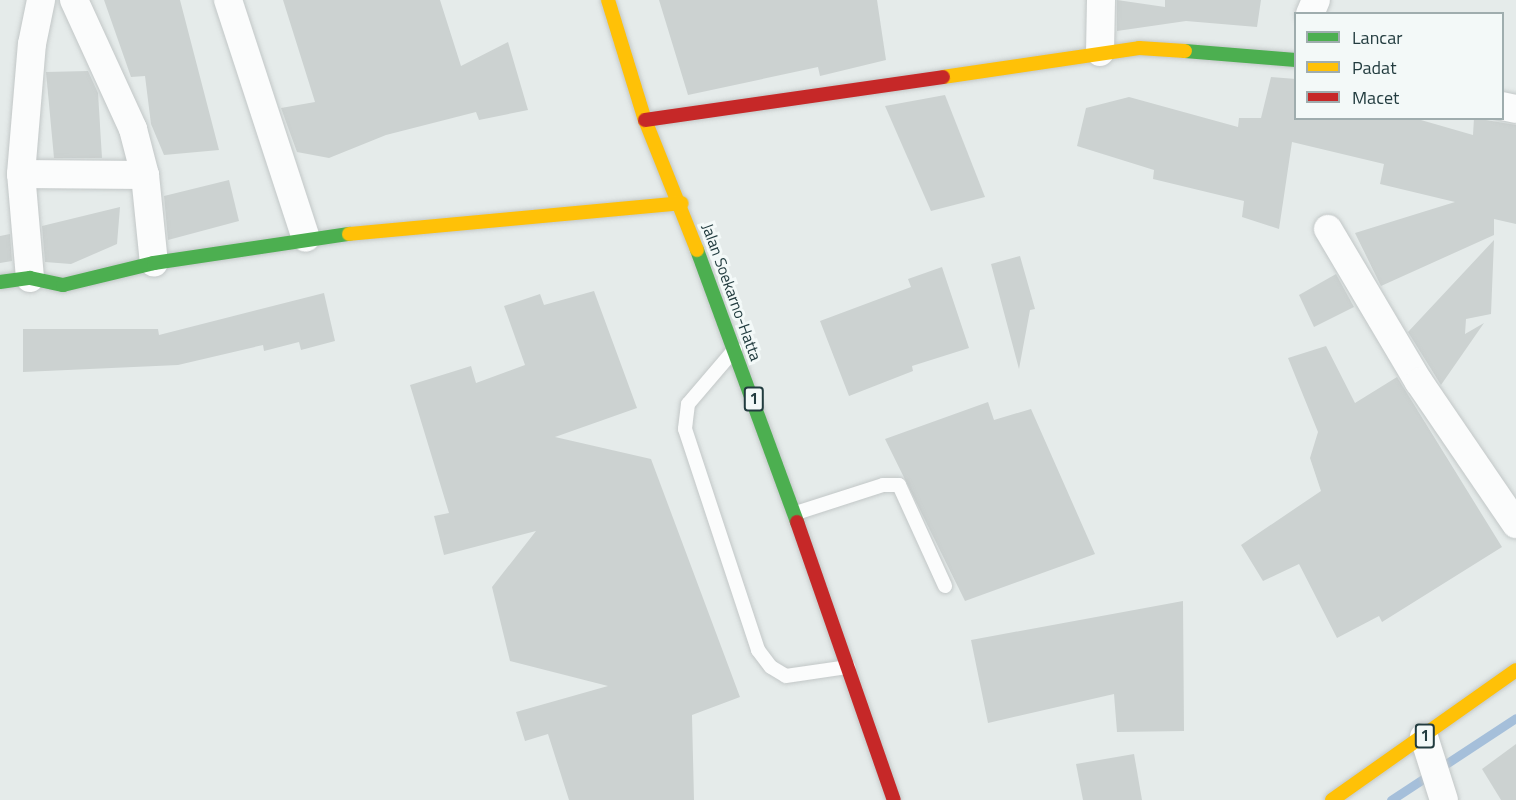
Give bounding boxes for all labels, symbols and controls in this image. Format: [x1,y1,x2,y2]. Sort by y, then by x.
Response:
legend [1294,12,1504,120]
text: Lancar [1352,24,1402,51]
text: Padat [1352,54,1396,81]
text: Macet [1352,84,1399,111]
street label: Jalan Soekarno-Hatta [698,221,766,363]
road number: 1 [744,387,764,411]
road number: 1 [1414,724,1436,748]

